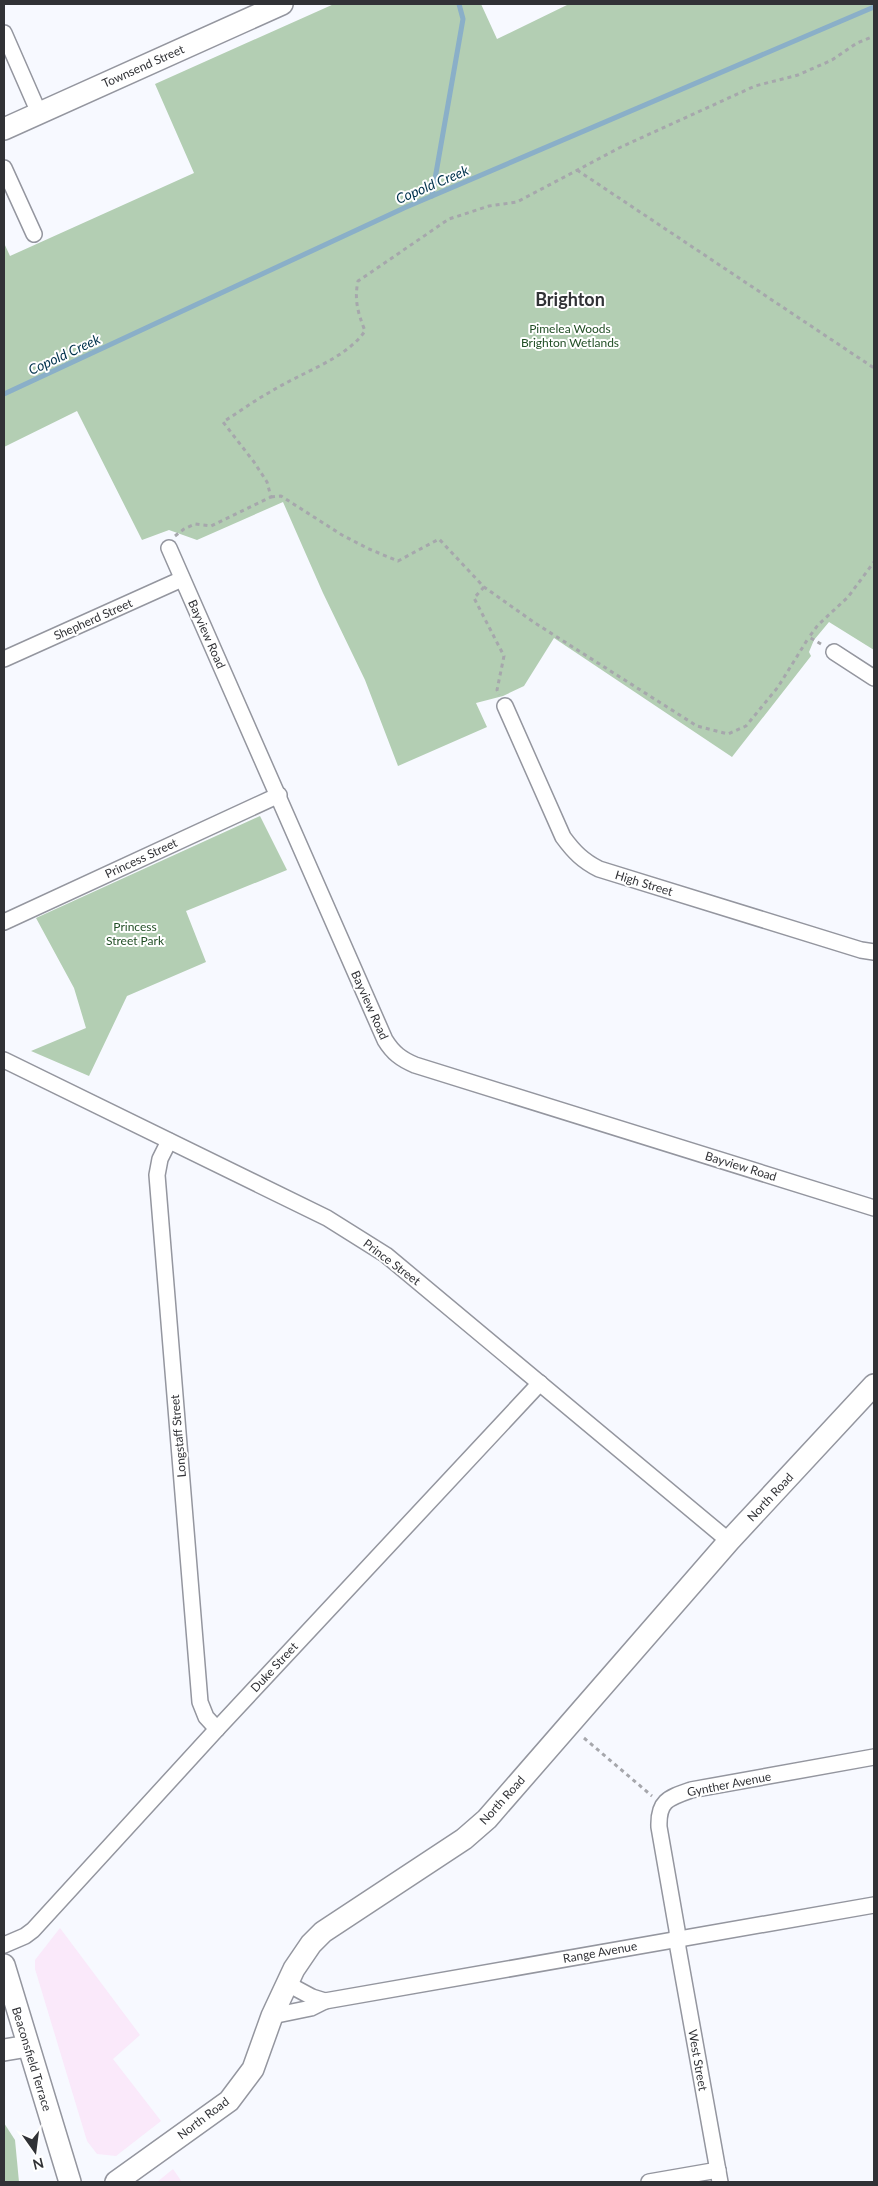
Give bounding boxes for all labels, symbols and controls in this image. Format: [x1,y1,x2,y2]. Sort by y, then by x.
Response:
street label: Townsend Street [100,41,187,91]
water label: Copold Creek [393,161,471,207]
district label: Brighton [535,288,605,310]
park label: Pimelea Woods Brighton Wetlands [521,321,619,350]
water label: Copold Creek [25,330,103,378]
street label: Shepherd Street [51,595,135,643]
street label: Bayview Road [185,597,229,671]
street label: Princess Street [102,834,180,881]
street label: High Street [613,867,675,899]
park label: Princess Street Park [106,919,165,948]
street label: Bayview Road [348,968,392,1042]
street label: Bayview Road [703,1148,779,1184]
street label: Prince Street [360,1236,424,1289]
street label: Longstaff Street [167,1393,189,1478]
street label: North Road [744,1470,796,1524]
street label: Duke Street [247,1639,301,1695]
street label: Gynther Avenue [686,1769,772,1799]
street label: North Road [476,1772,528,1828]
street label: Range Avenue [562,1938,638,1966]
street label: Beaconsfield Terrace [9,2005,55,2113]
street label: West Street [685,2028,711,2093]
street label: North Road [174,2094,232,2142]
north arrow [10,2126,60,2176]
text: N [31,2155,46,2174]

